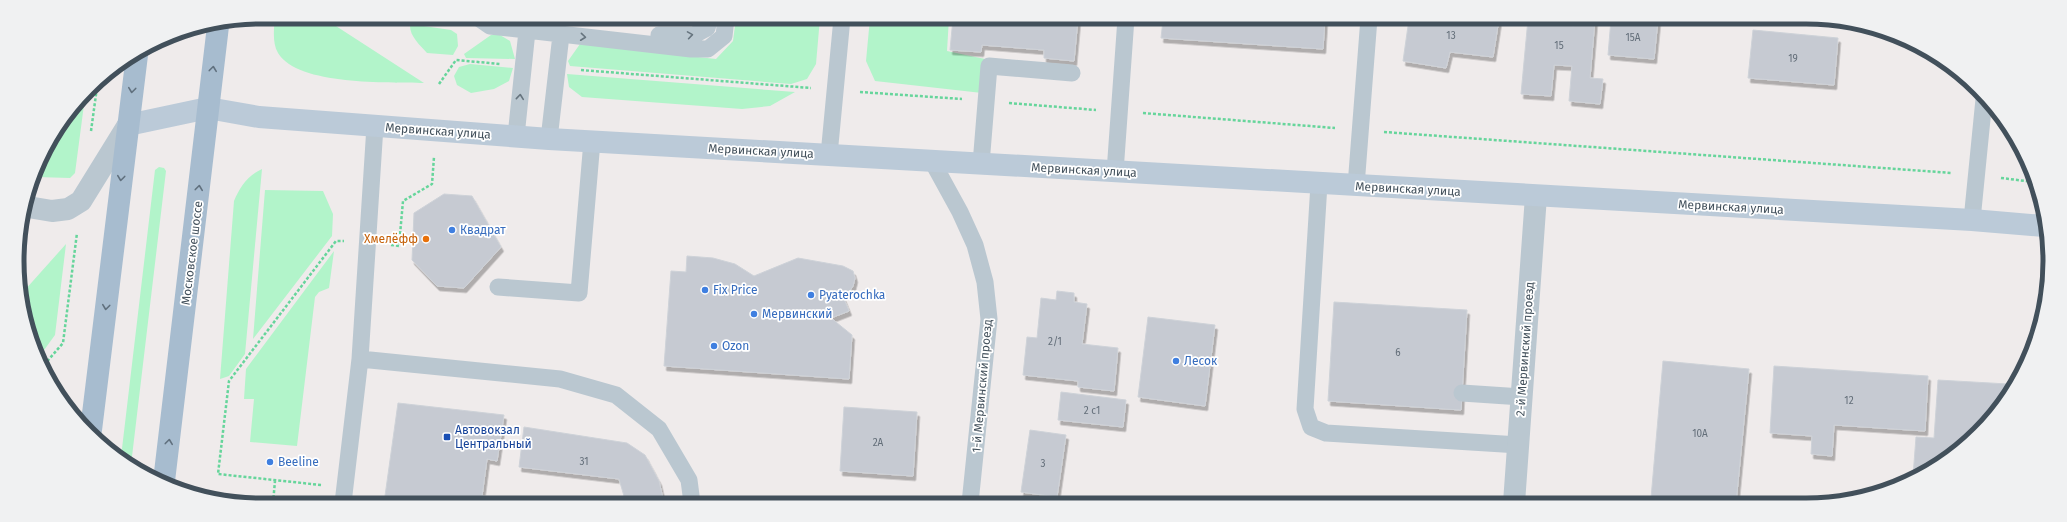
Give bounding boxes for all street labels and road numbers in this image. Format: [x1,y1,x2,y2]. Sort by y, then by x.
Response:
street label: Мервинская улица [385,120,491,142]
street label: Мервинская улица [708,141,814,161]
street label: Мервинская улица [1031,160,1137,180]
street label: Мервинская улица [1355,179,1461,199]
street label: Мервинская улица [1678,197,1784,217]
street label: Московское шоссе [179,200,205,306]
street label: 2-й Мервинский проезд [1513,281,1537,417]
street label: 1-й Мервинский проезд [969,318,995,453]

